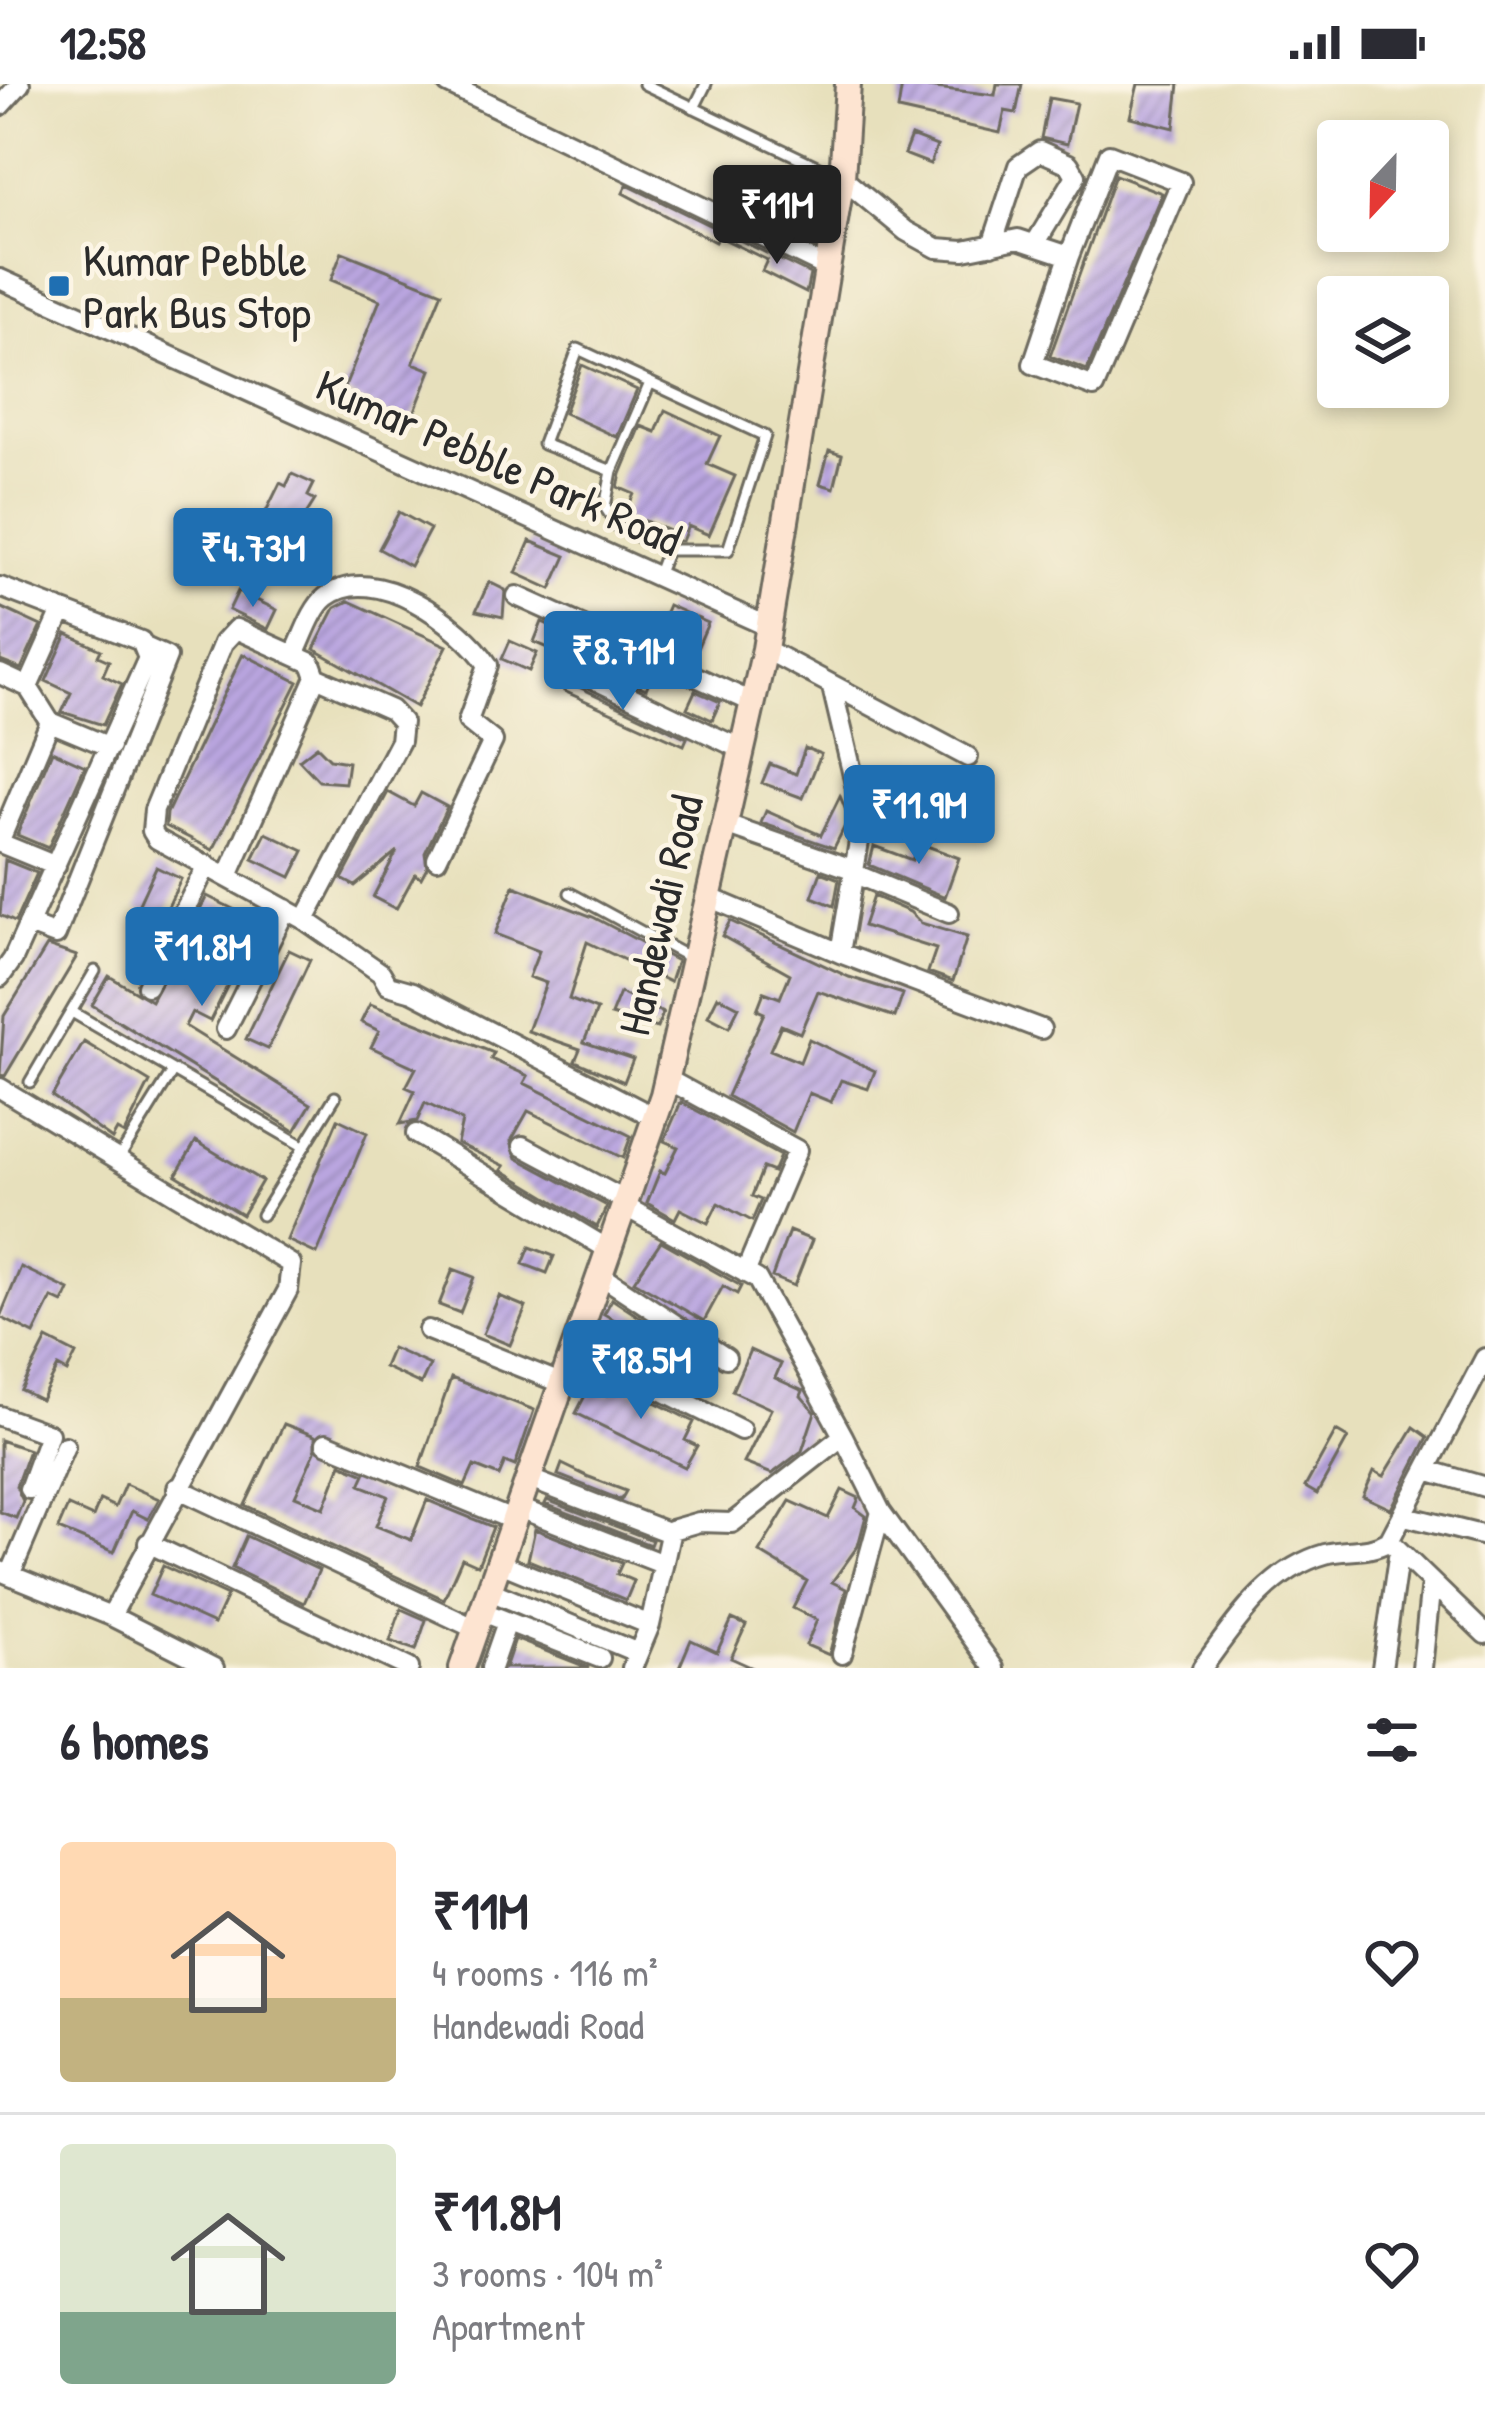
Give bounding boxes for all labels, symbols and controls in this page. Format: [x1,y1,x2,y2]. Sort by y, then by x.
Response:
text: 12:58 [60,12,146,73]
north arrow [1317,120,1449,252]
map controls [1317,120,1449,408]
pin: ₹11M [706,165,848,267]
text: ₹11M [740,177,814,230]
place label: Kumar Pebble Park Bus Stop [83,229,311,342]
marker: Kumar Pebble Park Bus Stop [46,273,72,299]
button: layers [1317,276,1449,408]
street label: Kumar Pebble Park Road [307,354,691,569]
pin: ₹4.73M [155,508,351,610]
text: ₹4.73M [200,520,306,573]
pin: ₹8.71M [525,611,721,713]
text: ₹8.71M [571,623,675,676]
pin: ₹11.9M [821,765,1017,867]
text: ₹11.9M [871,777,967,830]
street label: Handewadi Road [602,789,717,1041]
pin: ₹11.8M [104,907,300,1009]
text: ₹11.8M [152,919,252,972]
pin: ₹18.5M [543,1320,739,1422]
text: ₹18.5M [590,1332,692,1385]
text: 6 homes [60,1706,209,1775]
icon: filters [1359,1707,1425,1773]
text: ₹11M [432,1876,529,1945]
icon: home [156,1890,300,2034]
icon: heart [1359,1929,1425,1995]
text: 4 rooms · 116 m² [432,1945,658,1998]
text: Handewadi Road [432,1998,644,2051]
text: ₹11.8M [432,2177,562,2246]
icon: home [156,2192,300,2336]
icon: heart [1359,2231,1425,2297]
text: 3 rooms · 104 m² [432,2246,663,2299]
text: Apartment [432,2299,585,2352]

